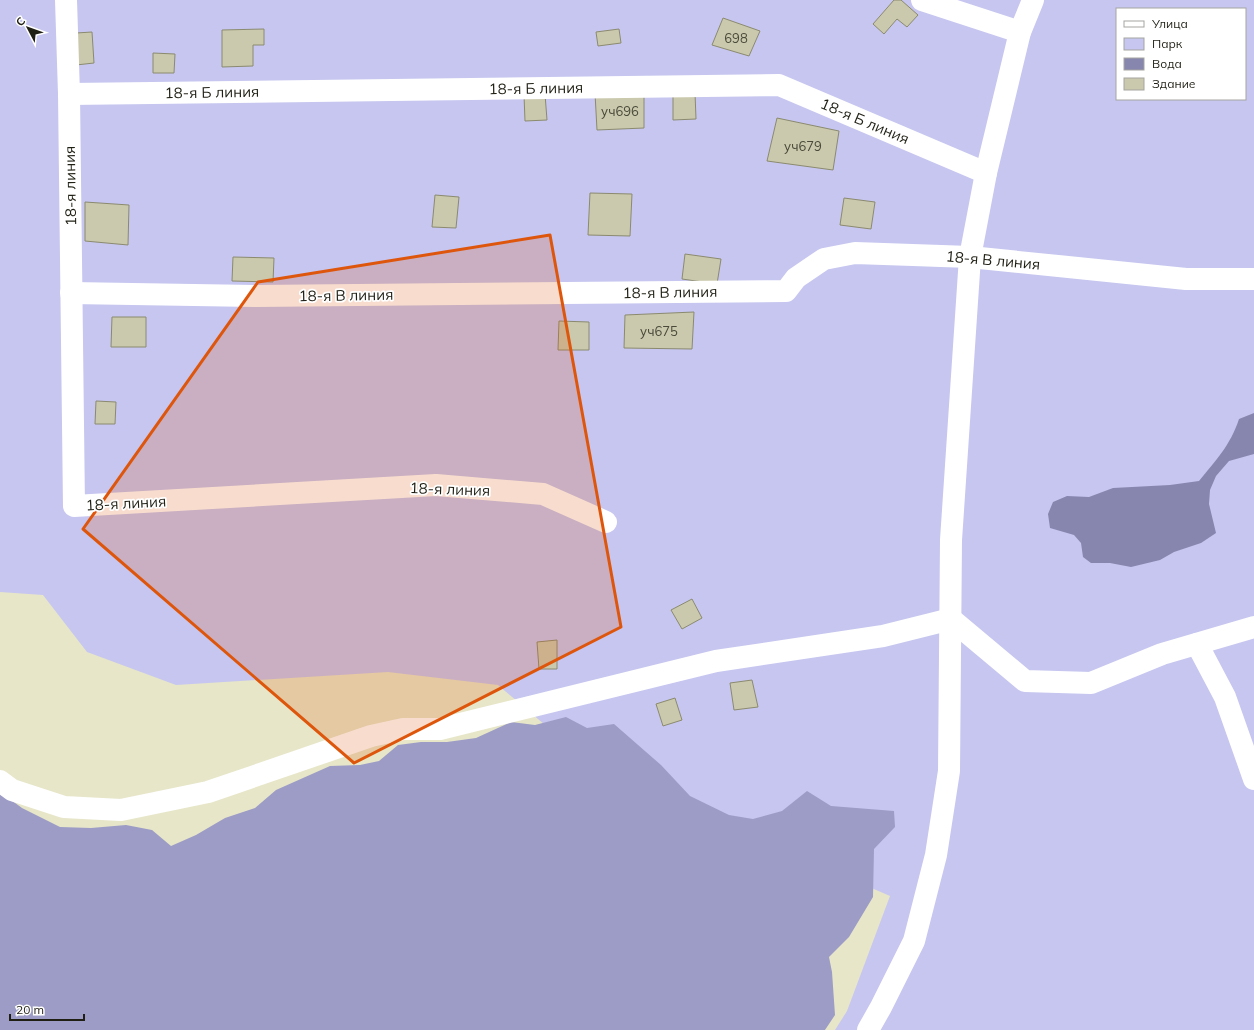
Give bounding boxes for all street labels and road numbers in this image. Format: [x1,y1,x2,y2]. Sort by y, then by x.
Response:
street label: 18-я Б линия [489,78,583,98]
street label: 18-я Б линия [165,82,259,102]
street label: 18-я Б линия [818,94,912,148]
street label: 18-я линия [60,146,80,226]
street label: 18-я В линия [945,246,1041,274]
street label: 18-я В линия [623,282,717,302]
street label: 18-я В линия [299,285,393,305]
street label: 18-я линия [409,478,491,500]
street label: 18-я линия [85,491,167,515]

